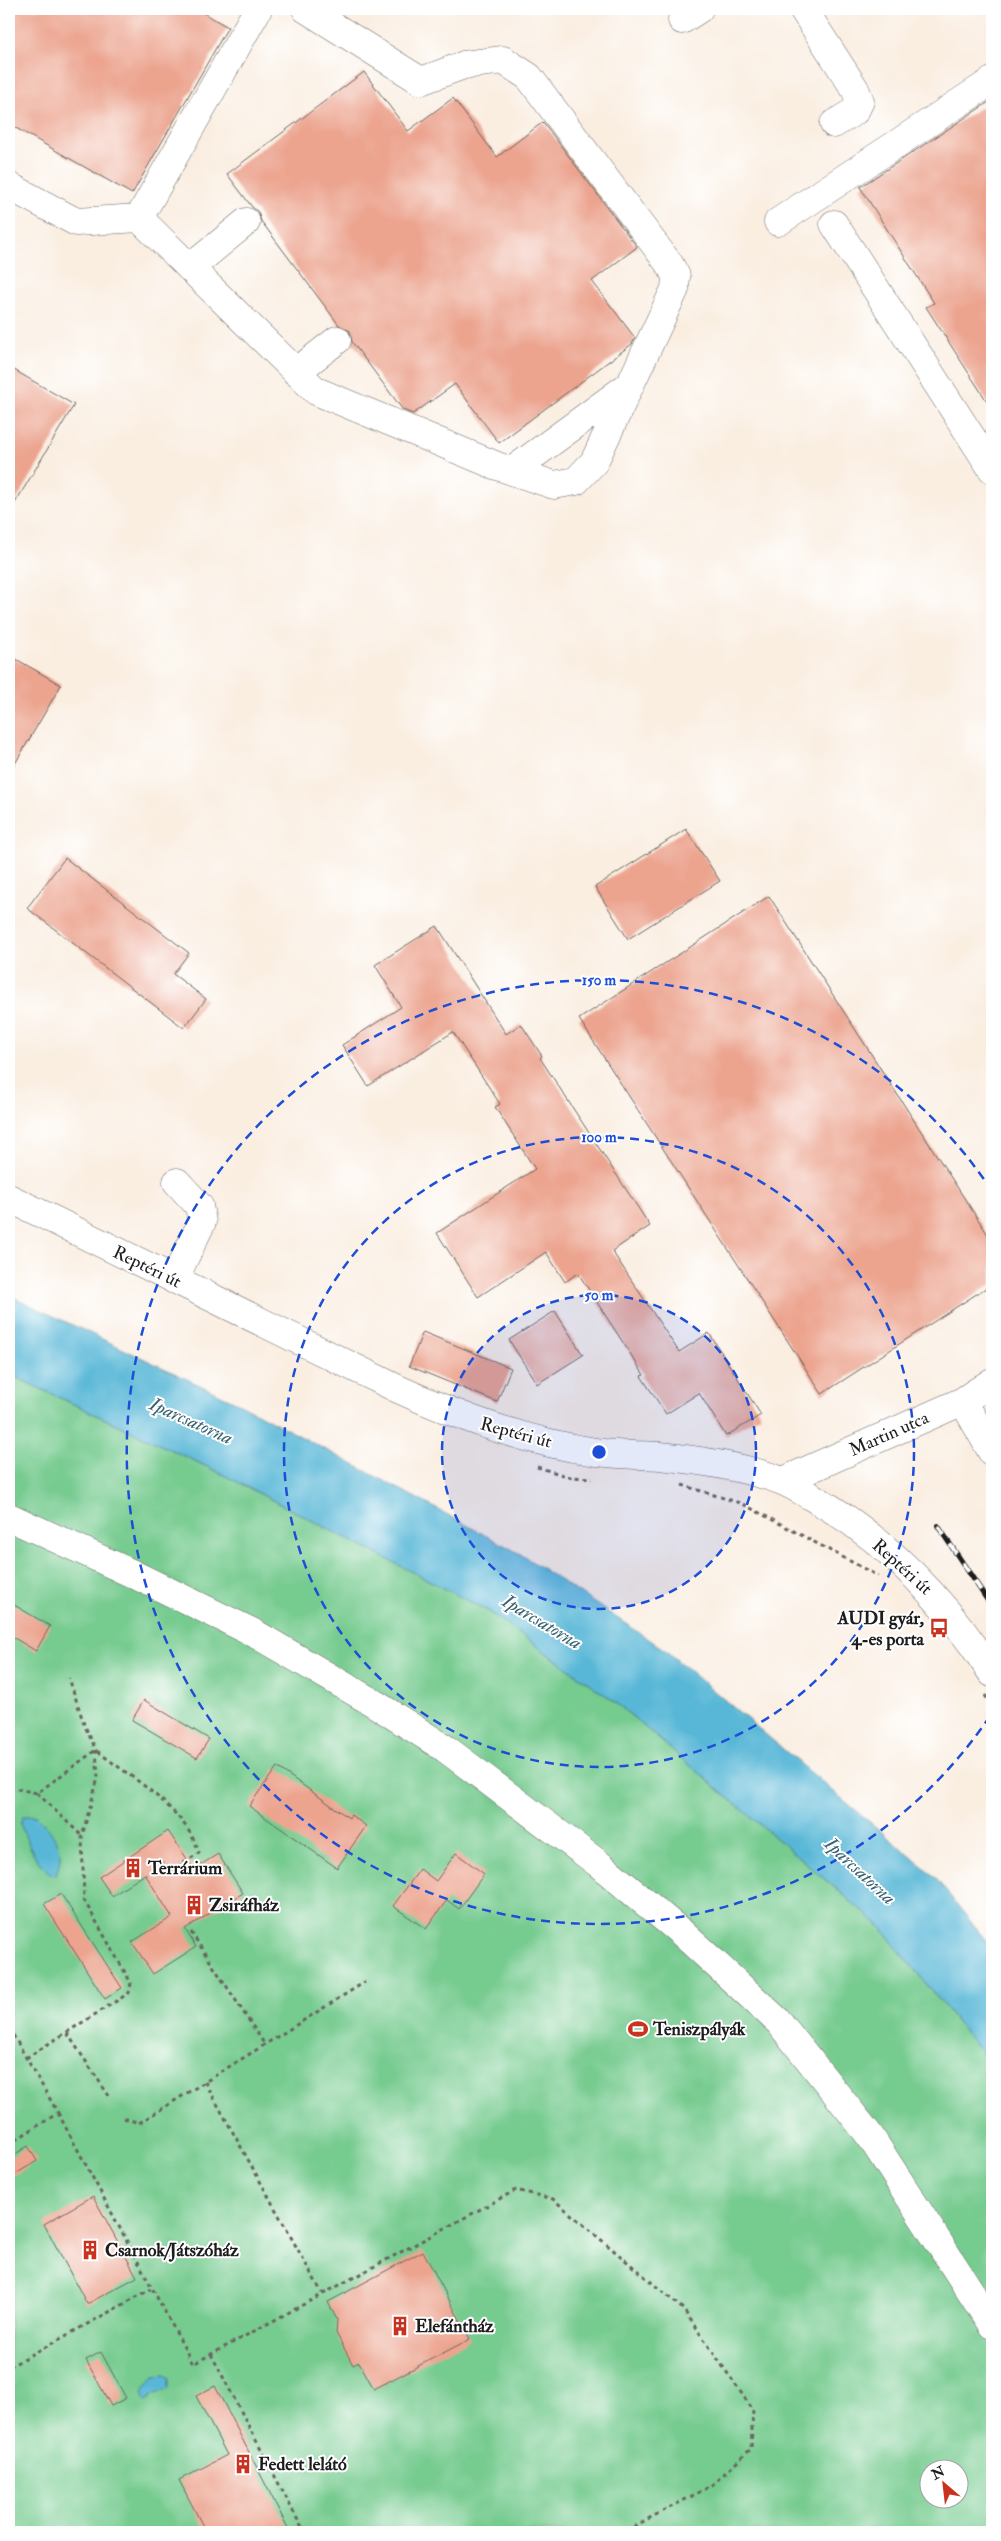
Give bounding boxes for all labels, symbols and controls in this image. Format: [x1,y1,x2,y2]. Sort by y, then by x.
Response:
text: 150 m [582,971,616,990]
text: 100 m [581,1128,617,1147]
street label: Reptéri út [109,1241,185,1293]
text: 50 m [585,1286,614,1305]
water label: Iparcsatorna [145,1392,236,1450]
street label: Martin utca [846,1406,933,1462]
street label: Reptéri út [478,1412,554,1454]
centre of rings [590,1443,608,1461]
street label: Reptéri út [867,1534,937,1600]
water label: Iparcsatorna [497,1588,586,1655]
place label: AUDI gyár, 4-es porta [836,1607,925,1651]
bus stop icon: AUDI gyár, 4-es porta [928,1617,950,1639]
water label: Iparcsatorna [819,1831,901,1910]
building icon: Terrárium [122,1857,144,1879]
place label: Terrárium [147,1857,223,1880]
building icon: Zsiráfház [183,1894,205,1916]
place label: Zsiráfház [209,1894,279,1917]
sports icon: Teniszpályák [627,2018,649,2040]
place label: Teniszpályák [652,2018,746,2041]
building icon: Csarnok/Játszóház [79,2239,101,2261]
place label: Csarnok/Játszóház [105,2239,239,2262]
building icon: Elefántház [389,2315,411,2337]
place label: Elefántház [415,2315,494,2338]
building icon: Fedett lelátó [232,2453,254,2475]
place label: Fedett lelátó [258,2453,347,2476]
north arrow [918,2458,968,2508]
text: N [928,2462,948,2484]

